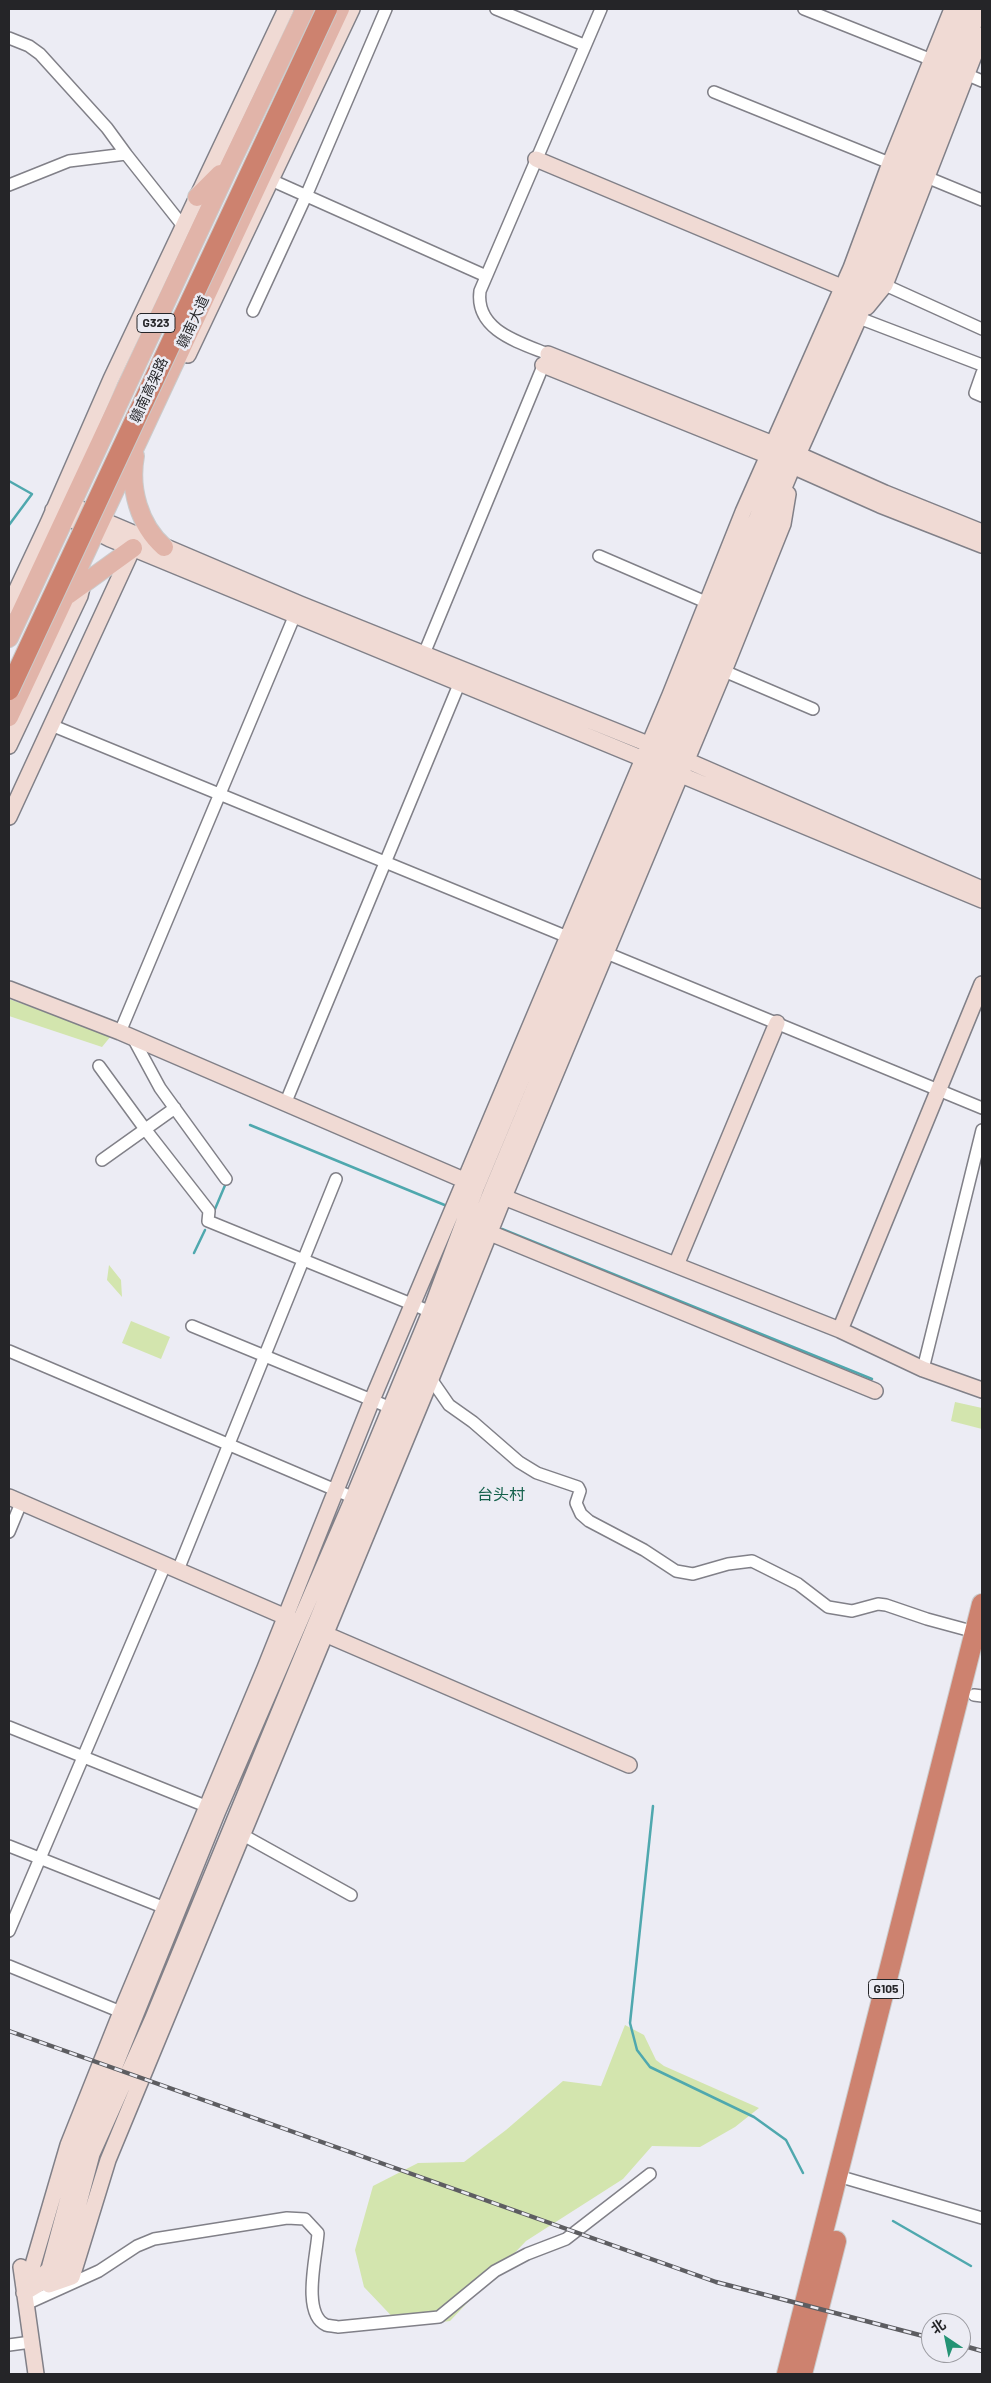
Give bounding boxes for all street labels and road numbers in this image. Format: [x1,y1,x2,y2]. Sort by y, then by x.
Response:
street label: 赣南大道 [174,293,212,351]
road number: G323 [137,314,175,332]
street label: 赣南高架路 [127,355,171,425]
road number: G105 [868,1980,904,1998]

